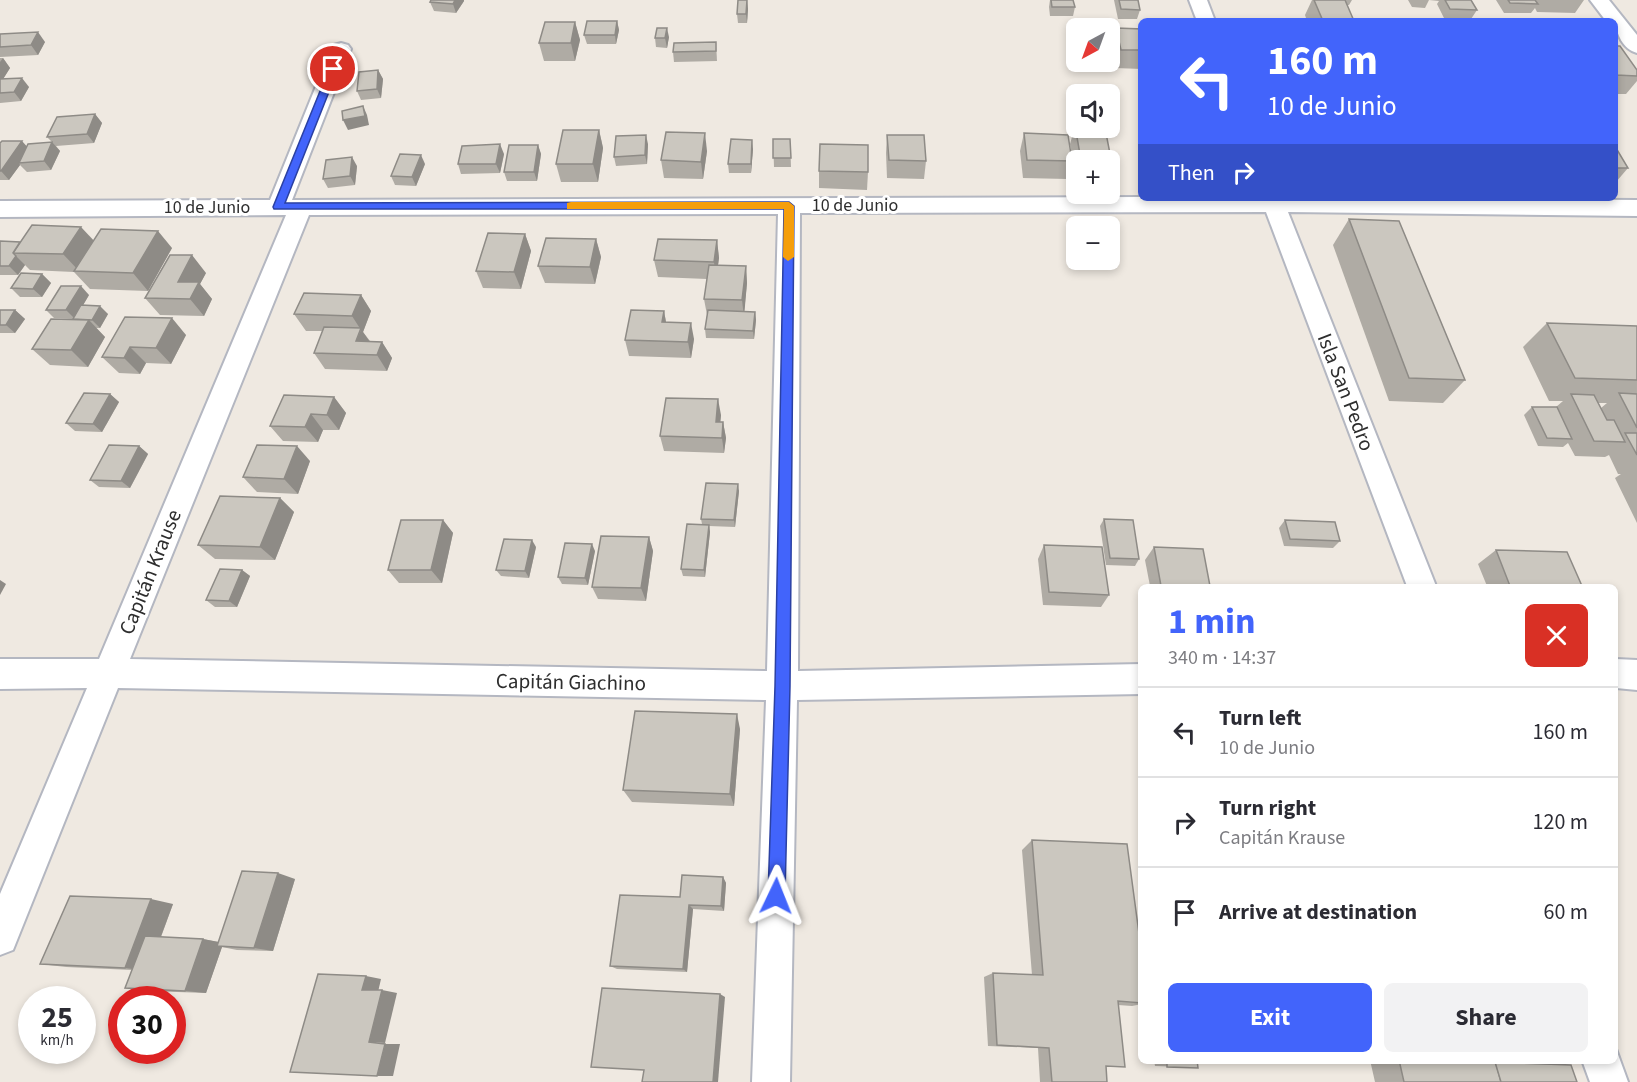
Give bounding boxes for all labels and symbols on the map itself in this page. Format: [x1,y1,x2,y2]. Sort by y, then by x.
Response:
north arrow [1066,18,1120,72]
pin [307,43,358,94]
street label: 10 de Junio [812,193,898,218]
street label: 10 de Junio [164,195,250,220]
street label: Isla San Pedro [1310,329,1382,455]
street label: Capitán Krause [111,505,189,639]
street label: Capitán Giachino [496,666,646,698]
position arrow [744,864,808,928]
speed limit sign: 30 [108,986,186,1064]

